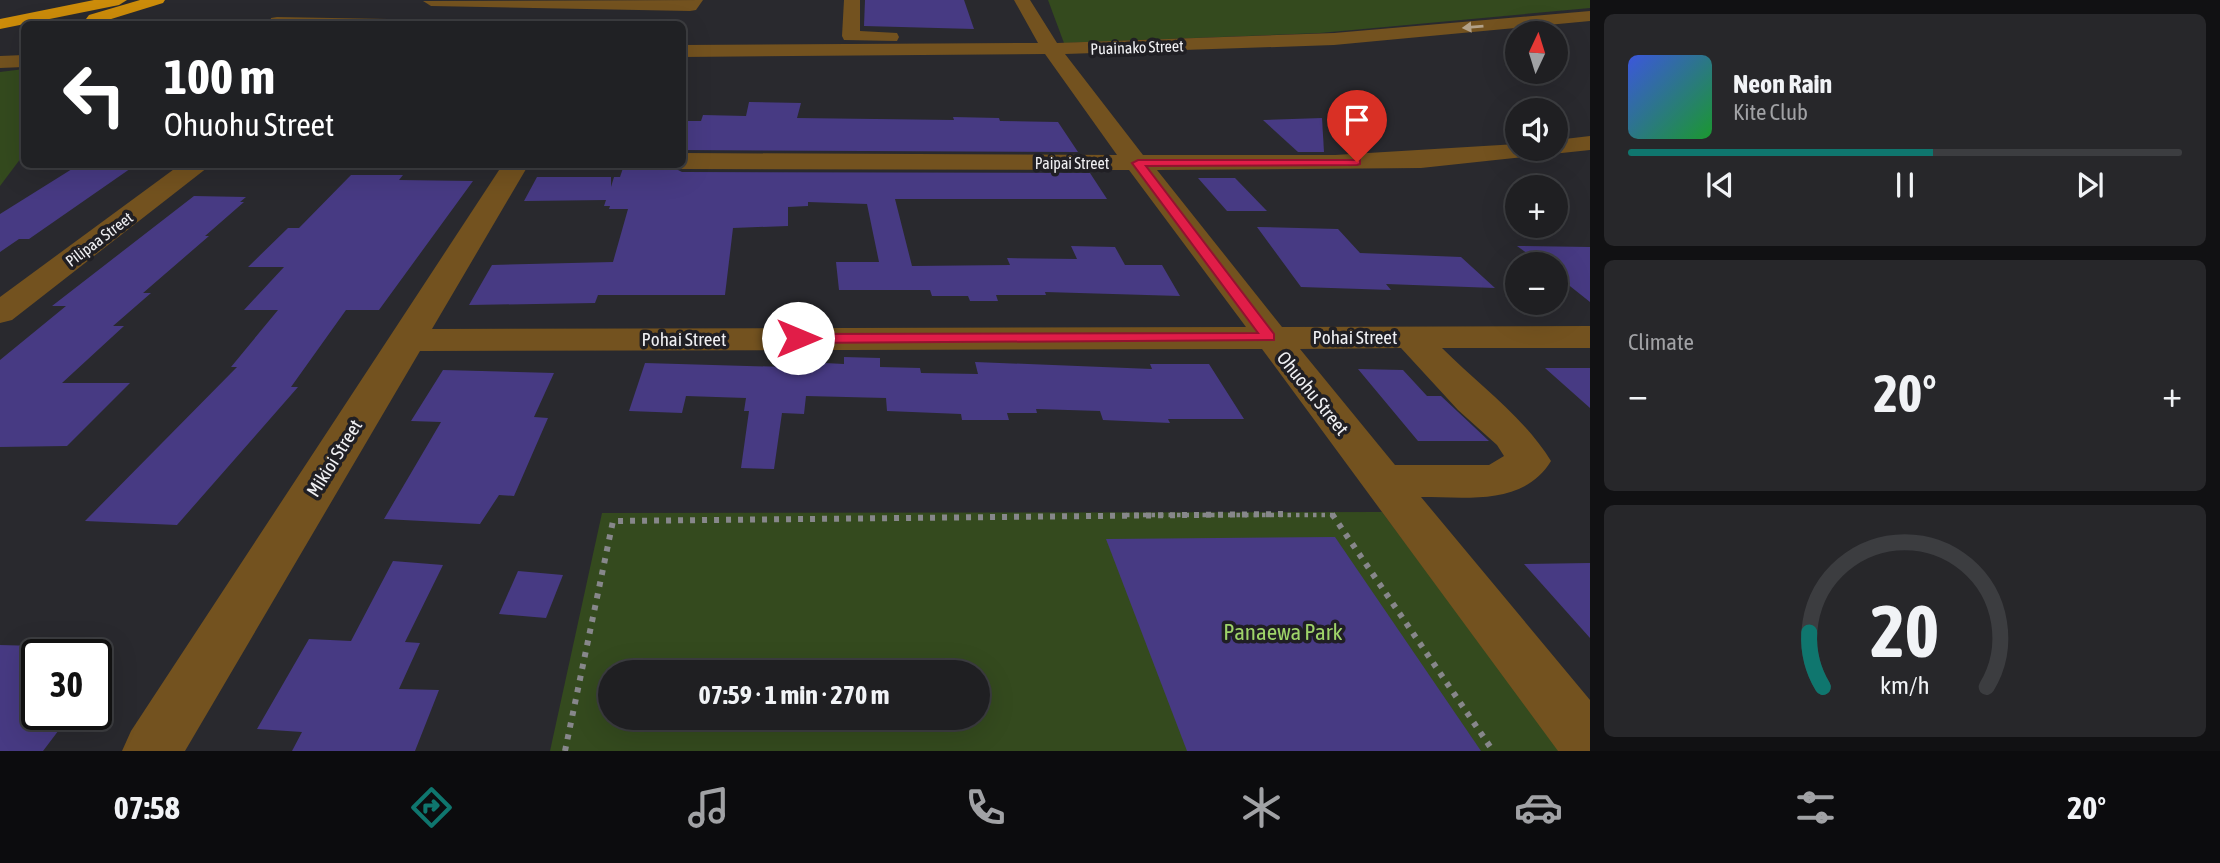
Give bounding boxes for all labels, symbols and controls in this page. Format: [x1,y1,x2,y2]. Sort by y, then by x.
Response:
north arrow [1505,21,1568,84]
map controls [1505,21,1568,315]
one-way arrow [1462,22,1484,33]
street label: Puainako Street [1090,36,1184,58]
text: 100 m [164,48,275,104]
icon: left [49,49,140,140]
text: Neon Rain [1733,69,1832,99]
pin [1327,90,1387,162]
button: sound [1505,98,1568,161]
text: Kite Club [1733,99,1808,125]
icon: arrive [1338,101,1376,139]
text: Ohuohu Street [164,106,334,143]
street label: Paipai Street [1035,154,1110,173]
icon: previous [1701,166,1739,204]
icon: pause [1886,166,1924,204]
icon: next [2071,166,2109,204]
button: + [1505,175,1568,238]
street label: Pilipaa Street [62,208,137,271]
button: − [1505,252,1568,315]
position arrow [761,301,835,375]
street label: Pohai Street [1313,326,1397,348]
street label: Pohai Street [642,328,726,350]
text: Climate [1628,329,1694,355]
street label: Ohuohu Street [1273,347,1353,439]
text: 20° [1873,363,1937,423]
text: − [1628,372,1648,415]
text: + [2162,372,2182,415]
street label: Mikioi Street [302,415,366,501]
text: 20 [1871,590,1939,673]
park label: Panaewa Park [1223,619,1343,645]
speed limit sign: 30 [21,639,112,730]
text: km/h [1880,671,1930,699]
text: 07:59 · 1 min · 270 m [699,680,889,710]
icon: directions [407,783,456,832]
icon: music [684,783,733,832]
icon: phone [961,783,1010,832]
icon: climate [1237,783,1286,832]
icon: car [1514,783,1563,832]
icon: filters [1791,783,1840,832]
text: 07:58 [114,789,180,826]
text: 20° [2067,789,2106,826]

